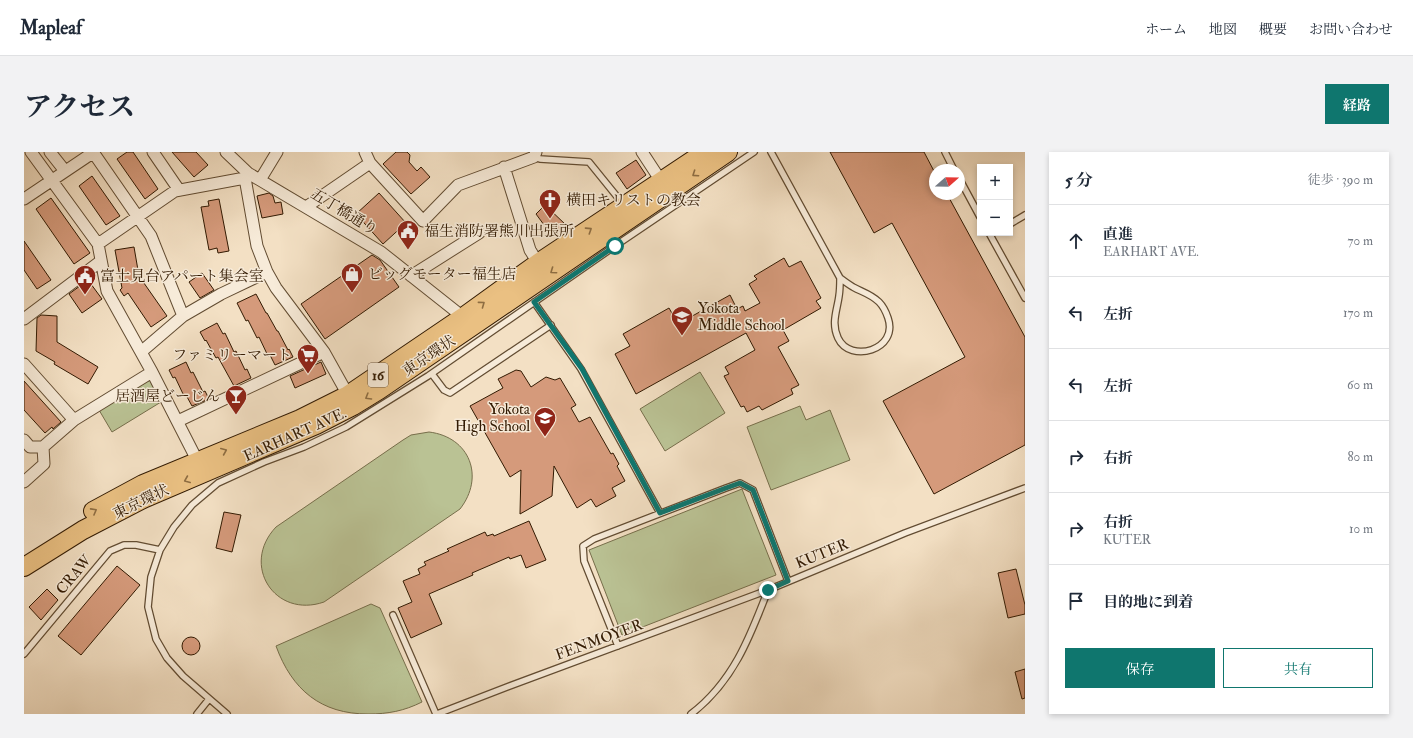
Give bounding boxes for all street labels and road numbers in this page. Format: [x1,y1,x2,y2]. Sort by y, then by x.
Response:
street label: 五丁橋通り [307,185,381,239]
street label: 東京環状 [399,331,459,381]
road number: 16 [368,363,388,387]
street label: EARHART AVE. [241,404,349,466]
street label: 東京環状 [110,480,172,524]
street label: KUTER [793,534,852,573]
street label: CRAW [52,551,96,599]
street label: FENMOYER [553,615,647,665]

